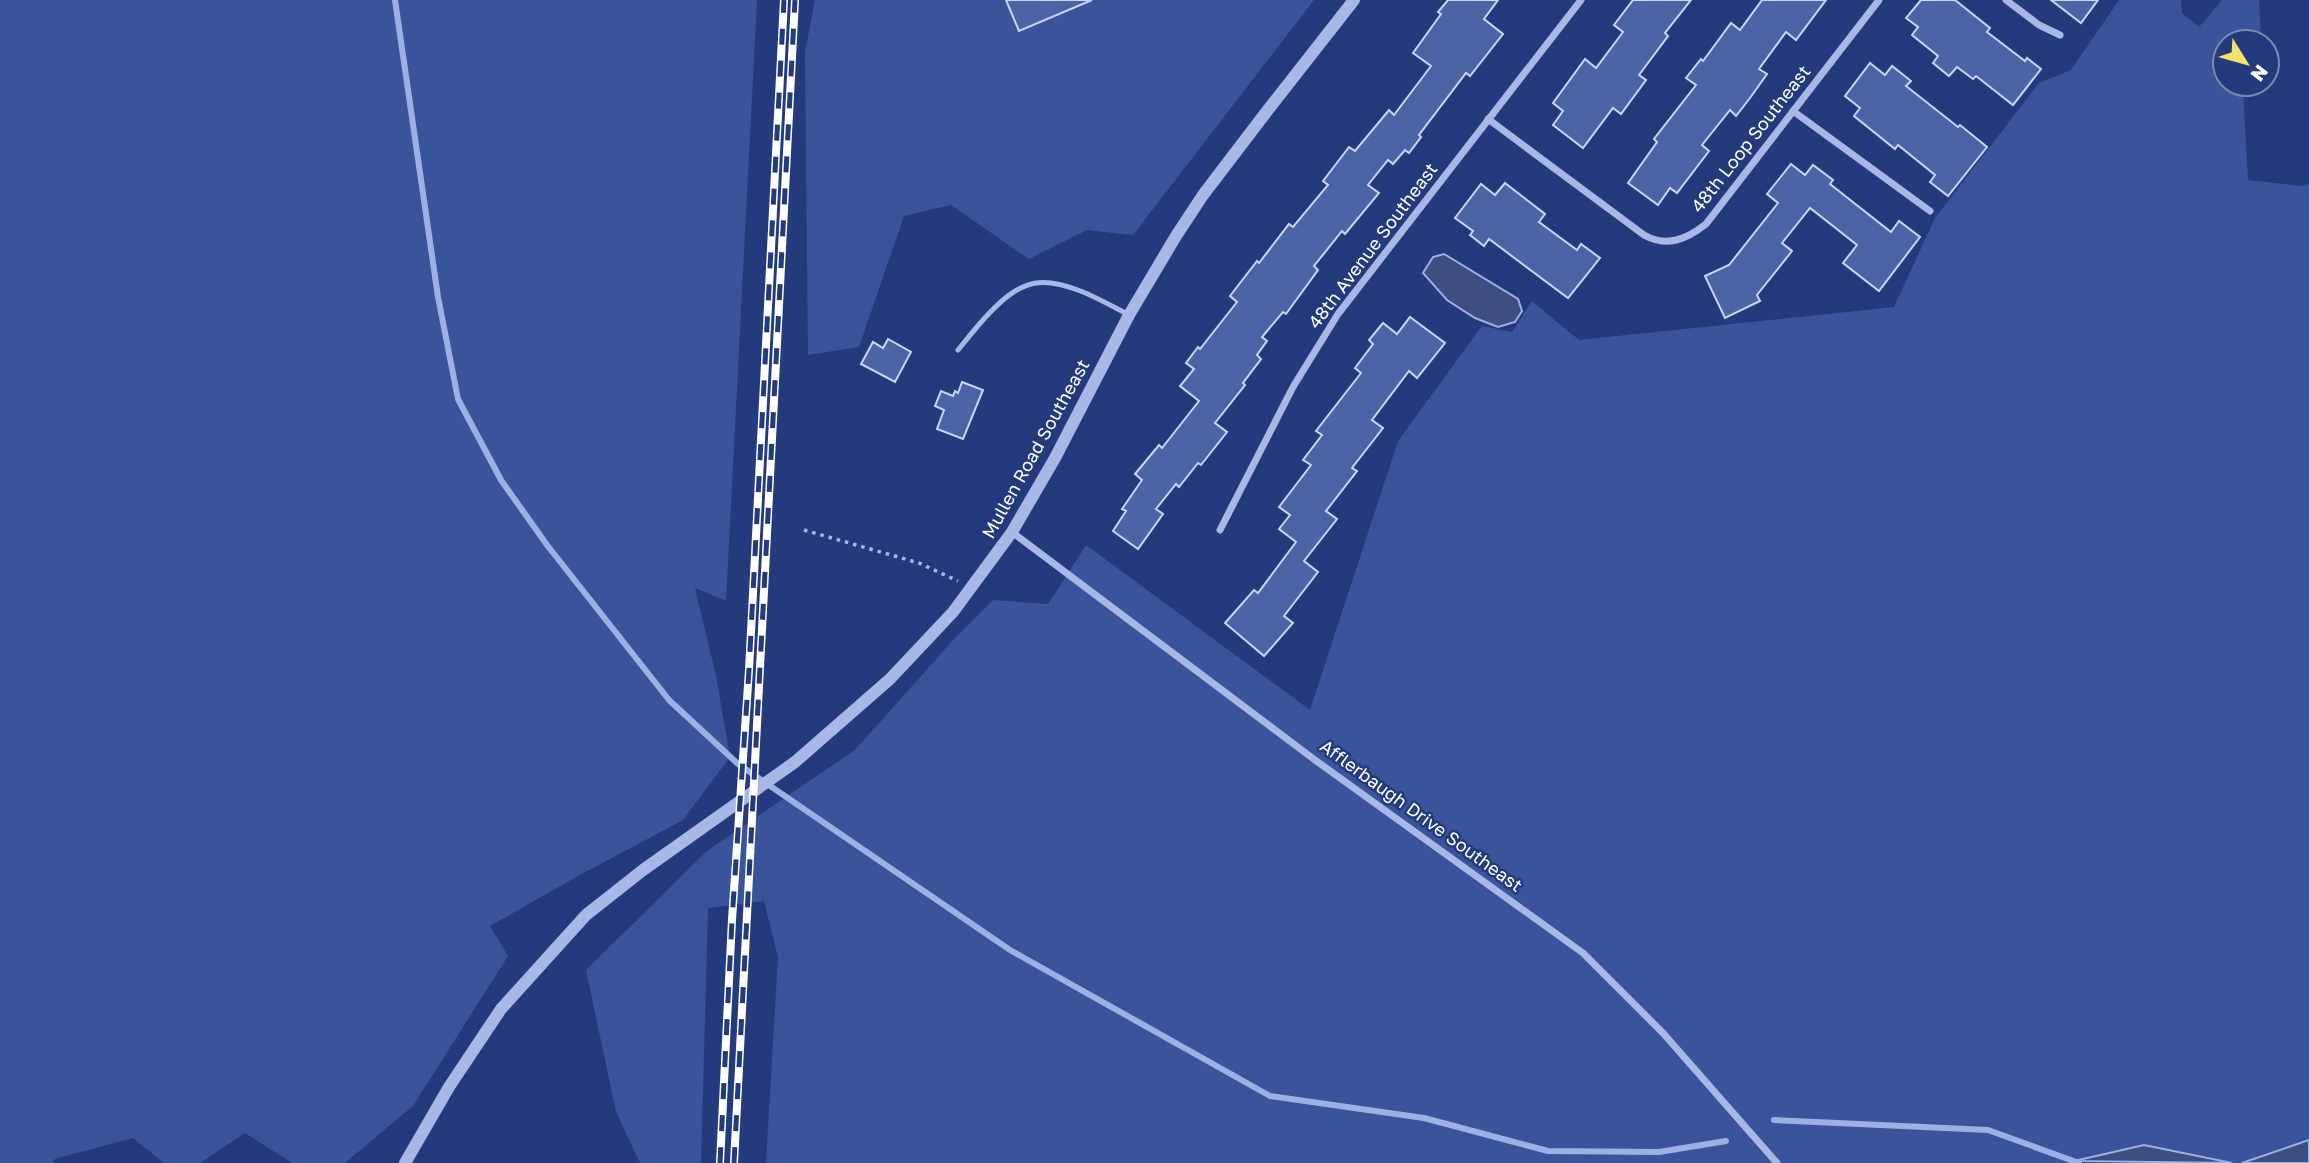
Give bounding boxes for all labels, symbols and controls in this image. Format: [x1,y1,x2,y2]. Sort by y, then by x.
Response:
north arrow [2211,28,2281,98]
street label: 48th Loop Southeast [1686,60,1815,216]
text: N [2246,61,2274,86]
street label: 48th Avenue Southeast [1303,158,1442,333]
street label: Mullen Road Southeast [977,355,1094,542]
street label: Afflerbaugh Drive Southeast [1316,734,1527,896]

